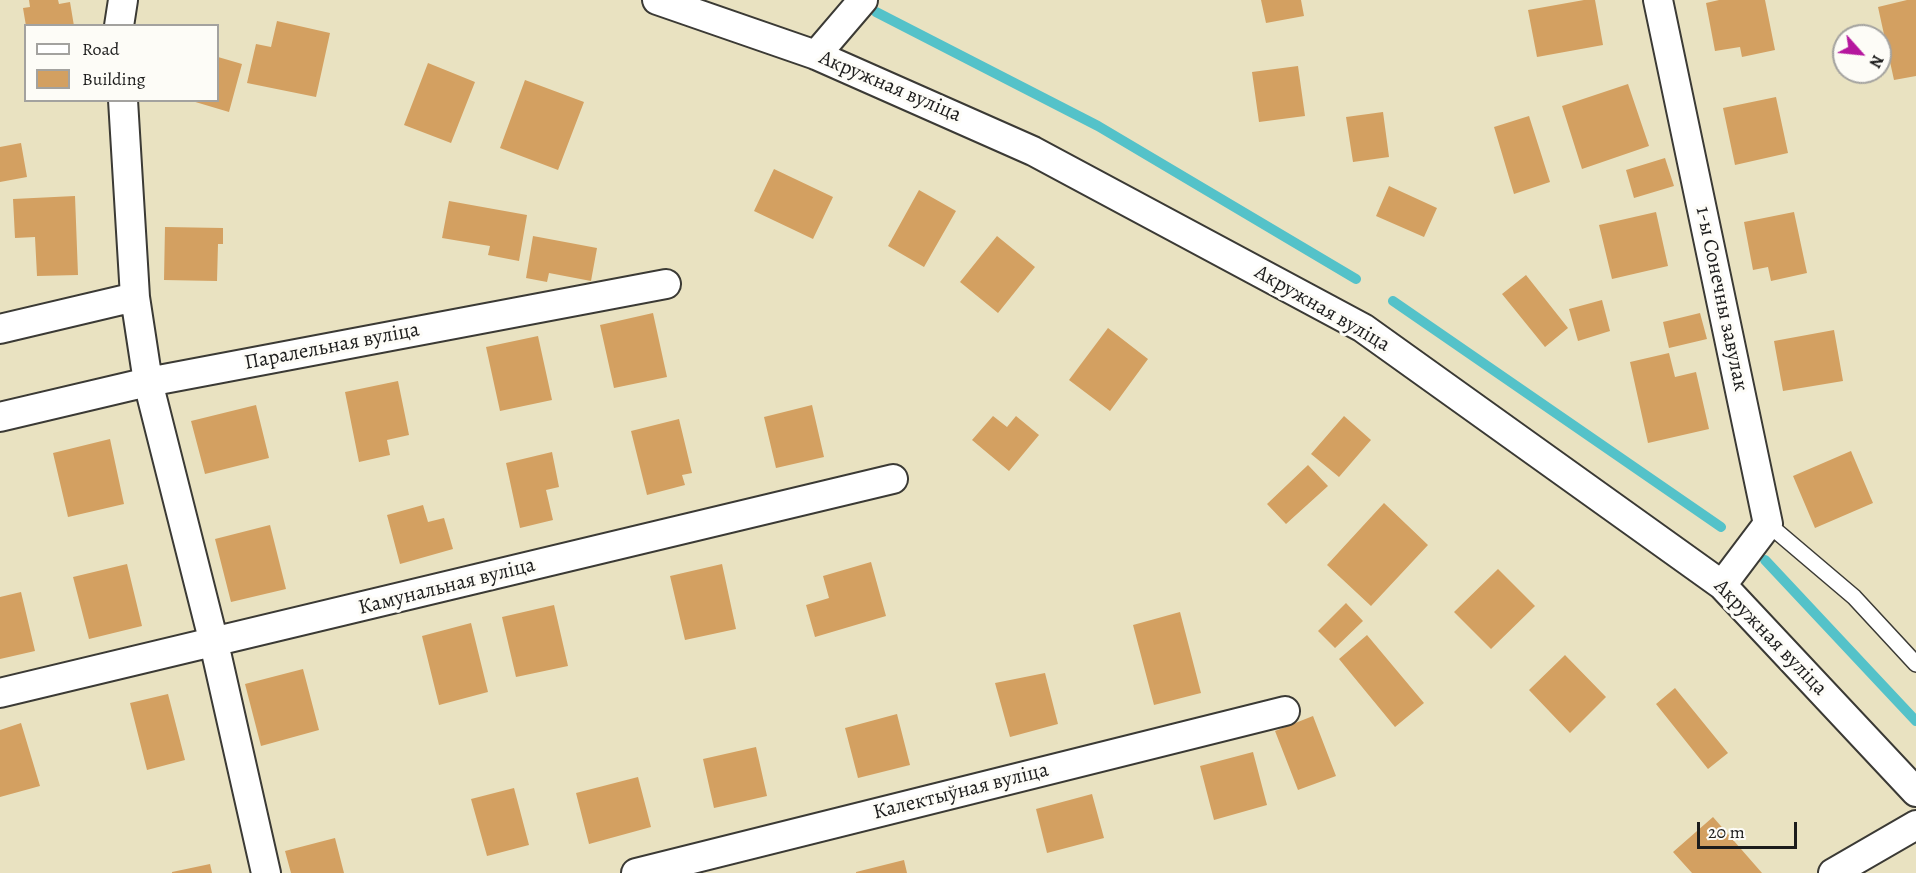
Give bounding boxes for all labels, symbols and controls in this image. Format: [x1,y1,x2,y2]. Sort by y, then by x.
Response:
legend [24,24,219,102]
north arrow [1832,24,1892,84]
text: Road [82,37,119,61]
street label: Акружная вуліца [815,46,965,128]
text: N [1864,51,1889,71]
text: Building [82,67,146,91]
street label: 1-ы Сонечны завулак [1689,204,1753,394]
street label: Акружная вуліца [1250,260,1394,358]
street label: Паралельная вуліца [242,318,422,376]
street label: Камунальная вуліца [356,553,538,621]
street label: Акружная вуліца [1708,575,1832,701]
street label: Калектыўная вуліца [871,758,1051,826]
scale bar [1700,810,1800,848]
text: 20 m [1708,820,1745,844]

